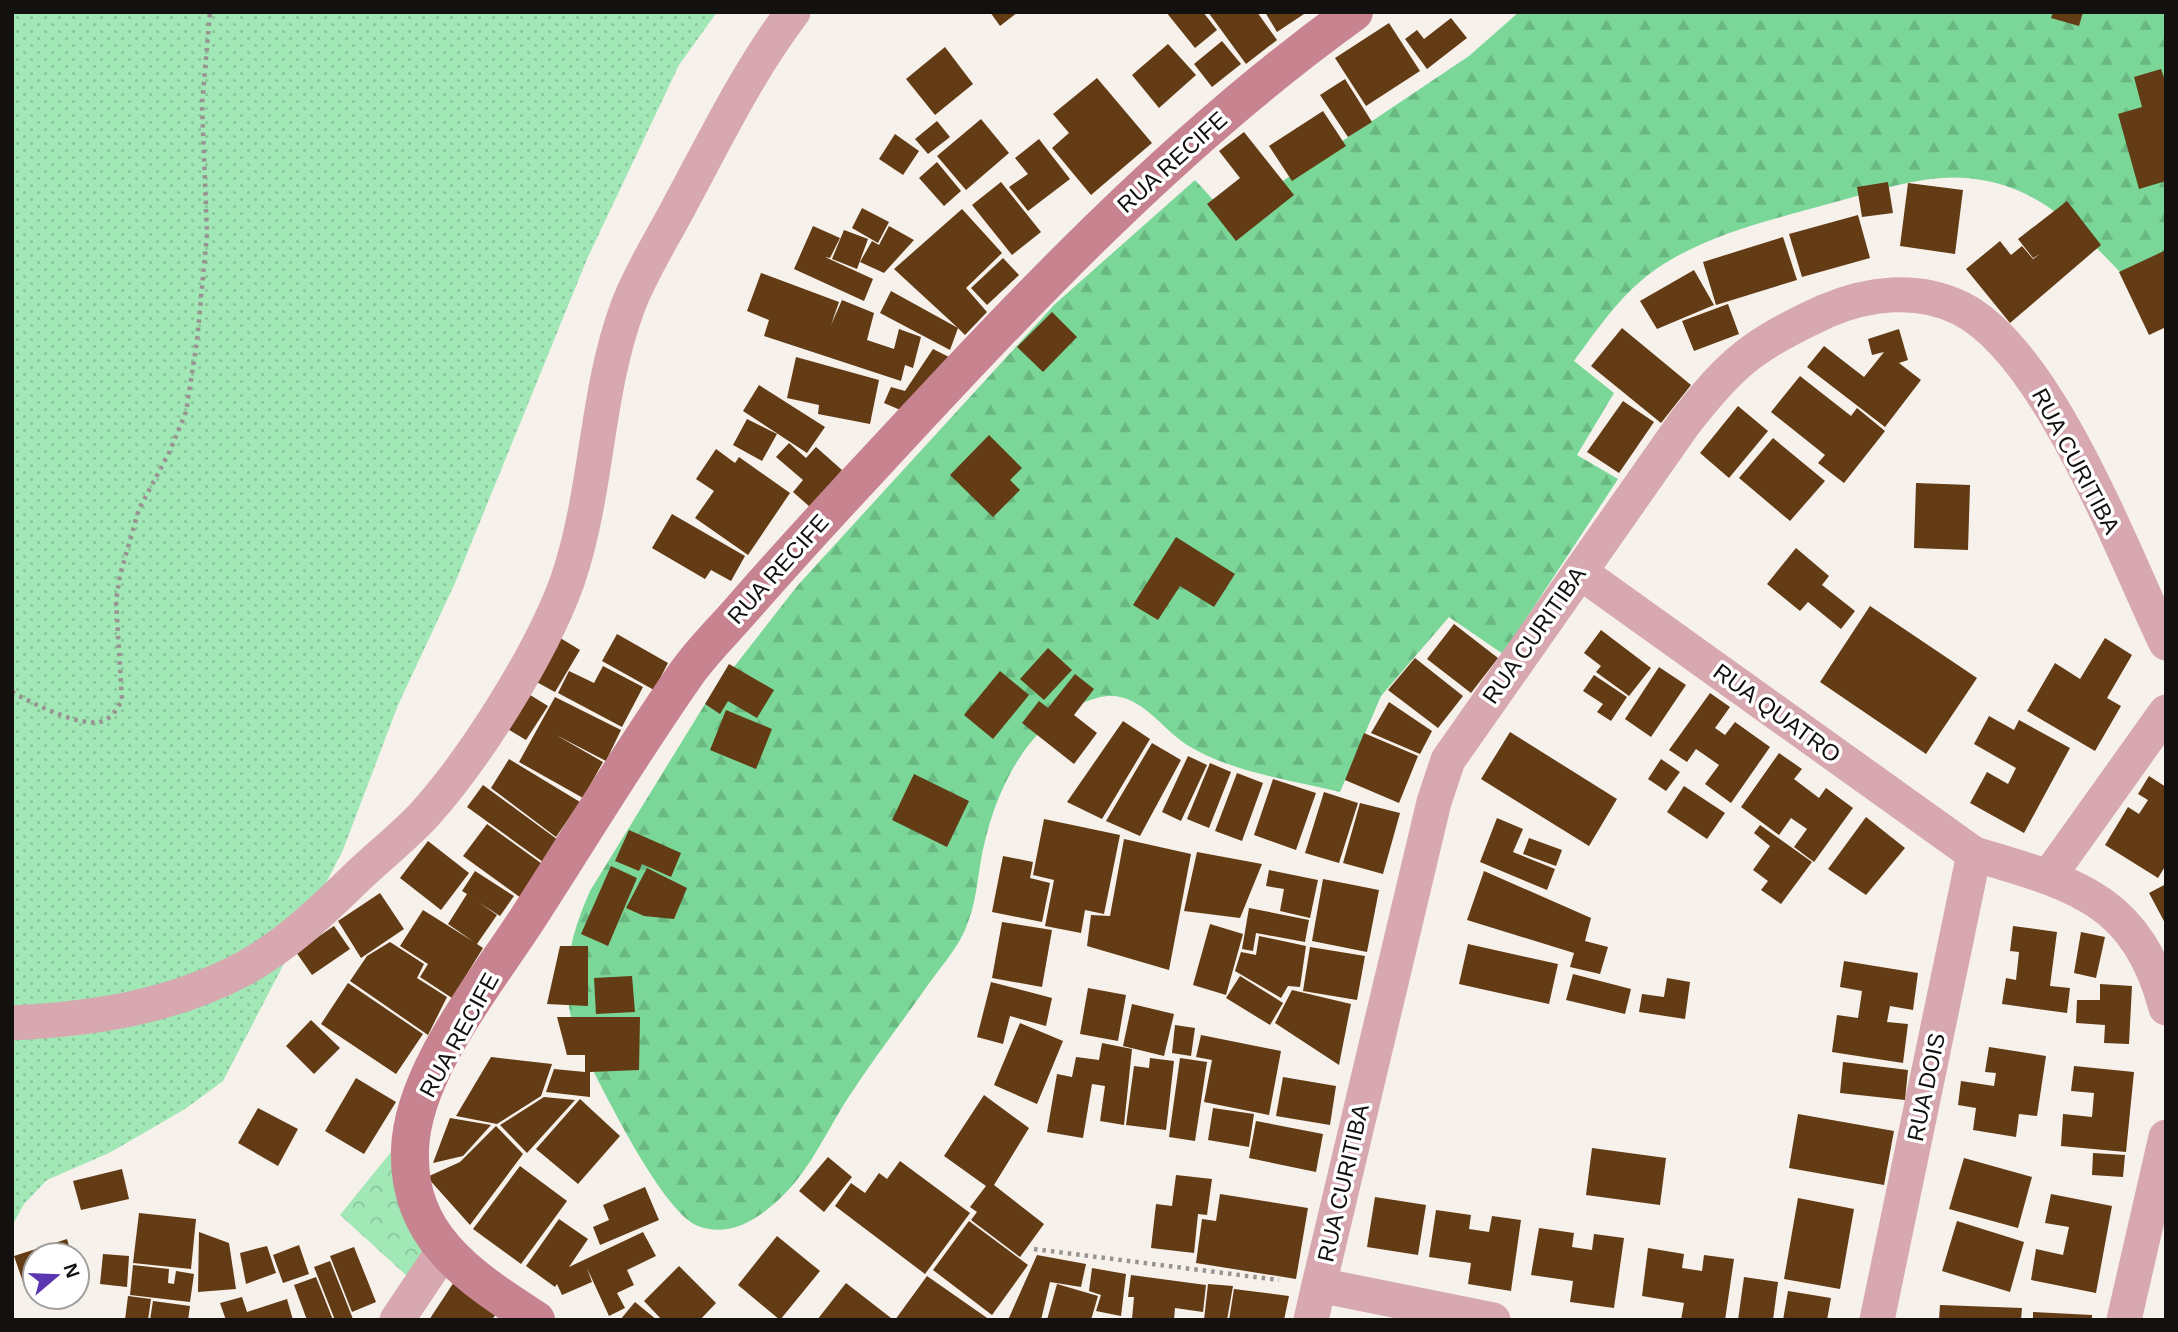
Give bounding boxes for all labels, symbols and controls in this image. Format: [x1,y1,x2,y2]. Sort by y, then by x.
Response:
street label: RUA RECIFE [1112,106,1232,218]
street label: RUA CURITIBA [2027,384,2126,539]
street label: RUA RECIFE [722,509,834,629]
street label: RUA CURITIBA [1477,561,1591,708]
street label: RUA QUATRO [1709,658,1845,768]
street label: RUA RECIFE [414,968,504,1102]
street label: RUA DOIS [1902,1031,1950,1143]
street label: RUA CURITIBA [1312,1101,1374,1264]
north arrow [21,1241,91,1311]
text: N [59,1261,84,1281]

